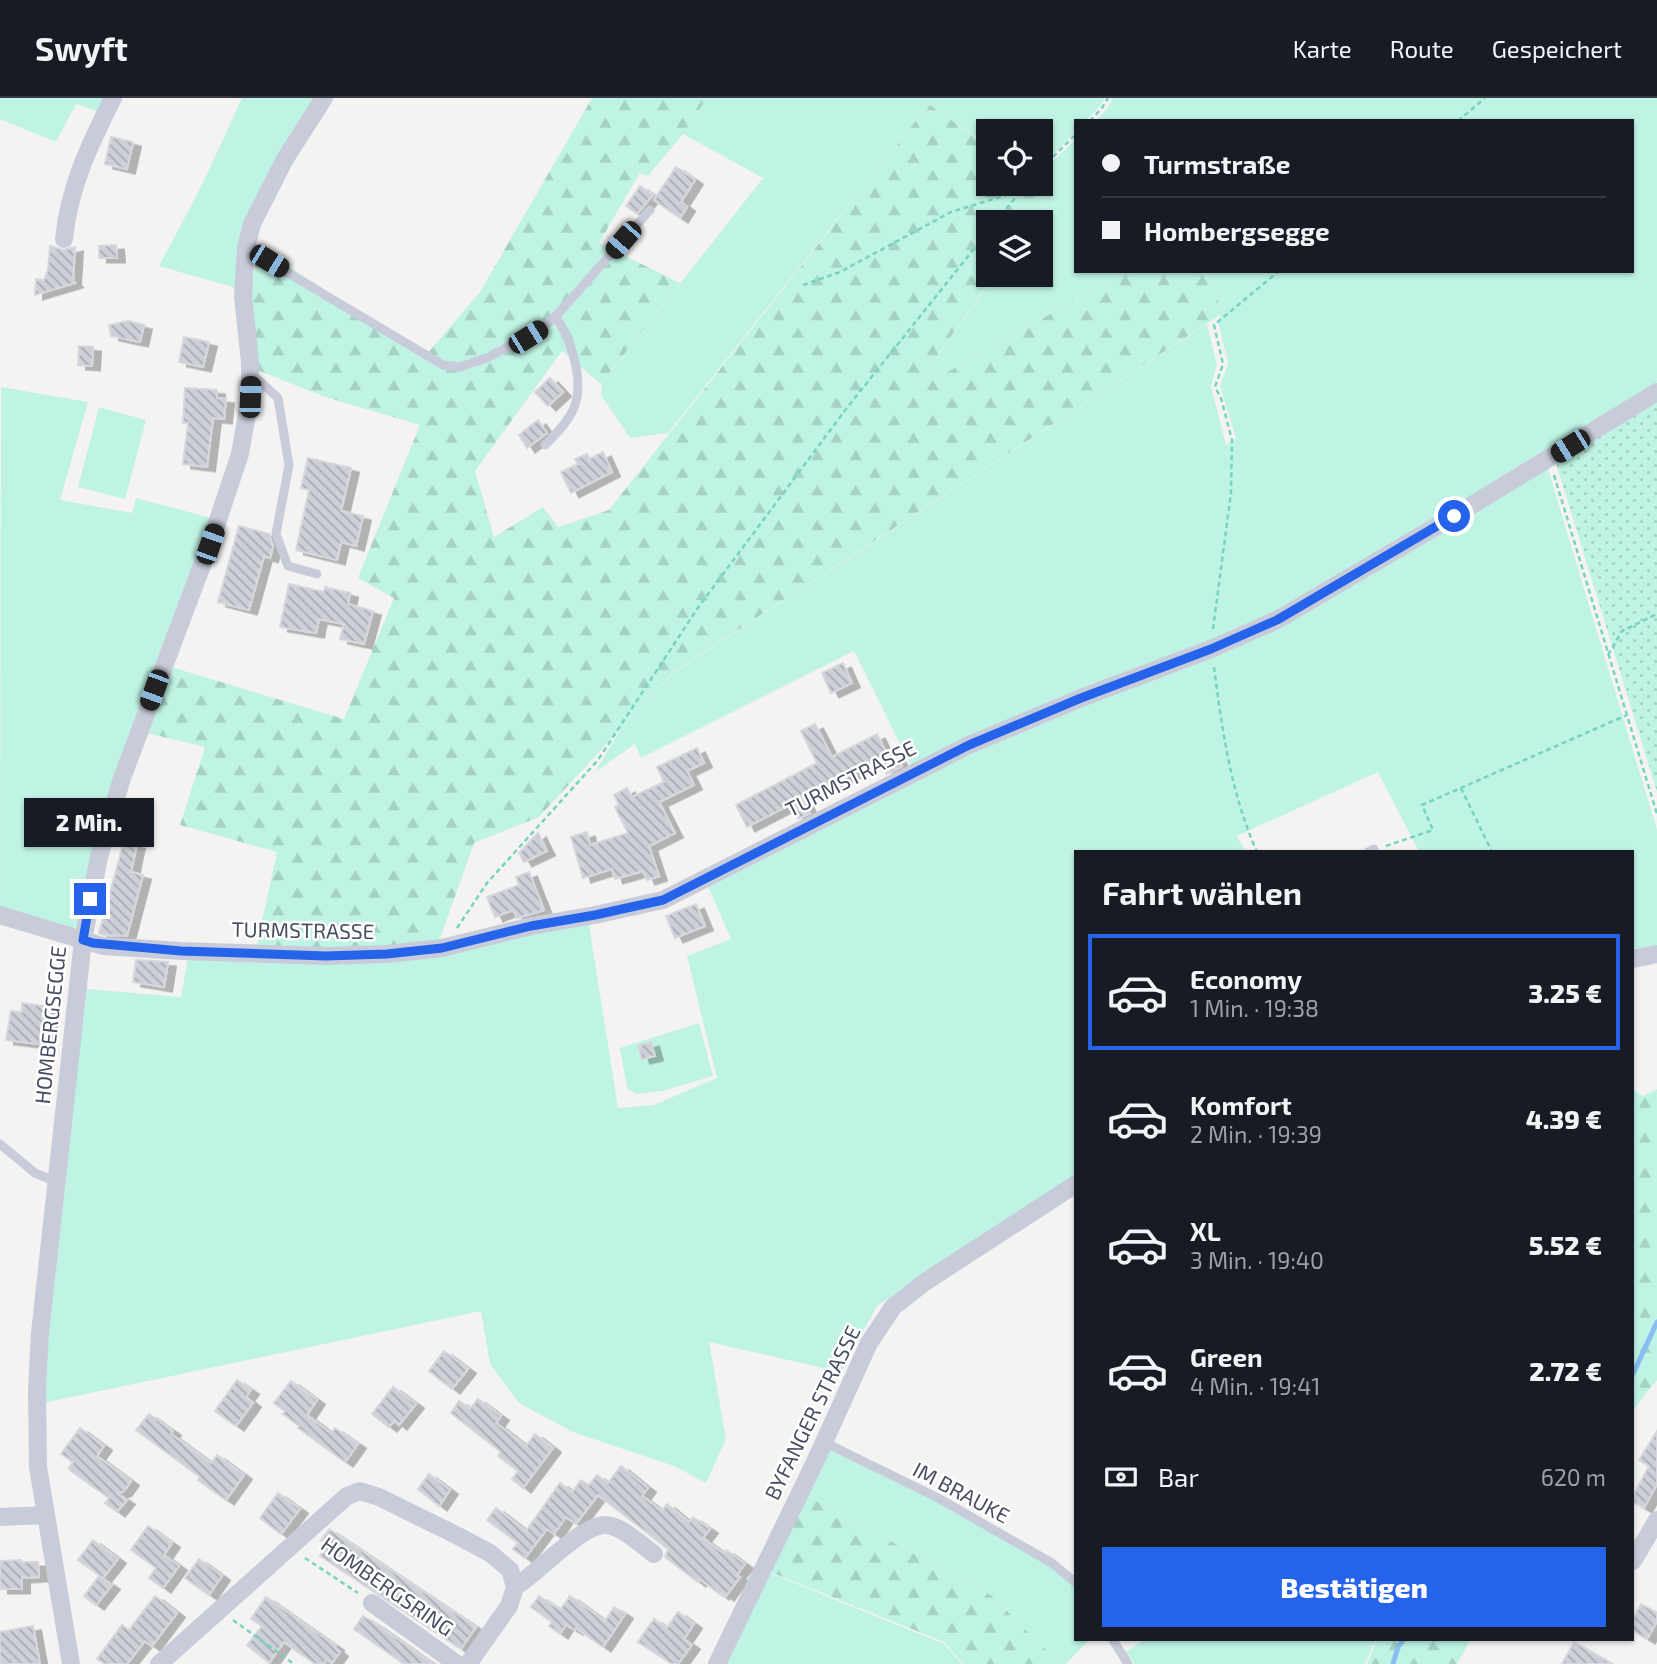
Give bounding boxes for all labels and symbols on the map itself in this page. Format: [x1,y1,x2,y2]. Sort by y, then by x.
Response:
car [602,217,645,263]
car [246,241,293,281]
car [505,317,552,357]
car [239,376,262,418]
car [1547,426,1594,466]
route start [1438,500,1470,532]
car [194,521,227,567]
car [137,667,172,713]
street label: TURMSTRASSE [781,734,920,821]
callout: 2 Min. [25,798,155,846]
route end [74,883,106,915]
street label: TURMSTRASSE [231,916,375,943]
street label: HOMBERGSEGGE [29,944,70,1105]
street label: BYFANGER STRASSE [759,1321,865,1504]
street label: IM BRAUKE [909,1456,1014,1527]
street label: HOMBERGSRING [317,1531,459,1641]

